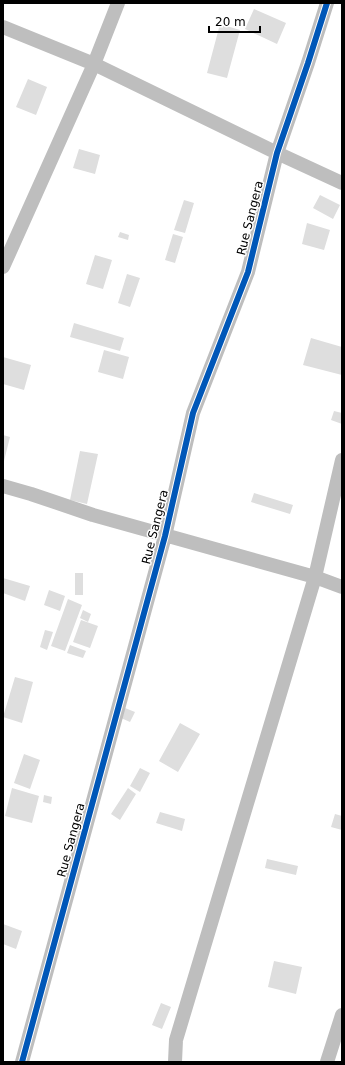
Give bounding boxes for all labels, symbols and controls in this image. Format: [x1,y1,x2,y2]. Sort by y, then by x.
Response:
scale bar [209,8,260,34]
text: 20 m [215,15,246,29]
street label: Rue Sangera [234,179,266,257]
street label: Rue Sangera [139,488,171,566]
street label: Rue Sangera [54,801,88,879]

